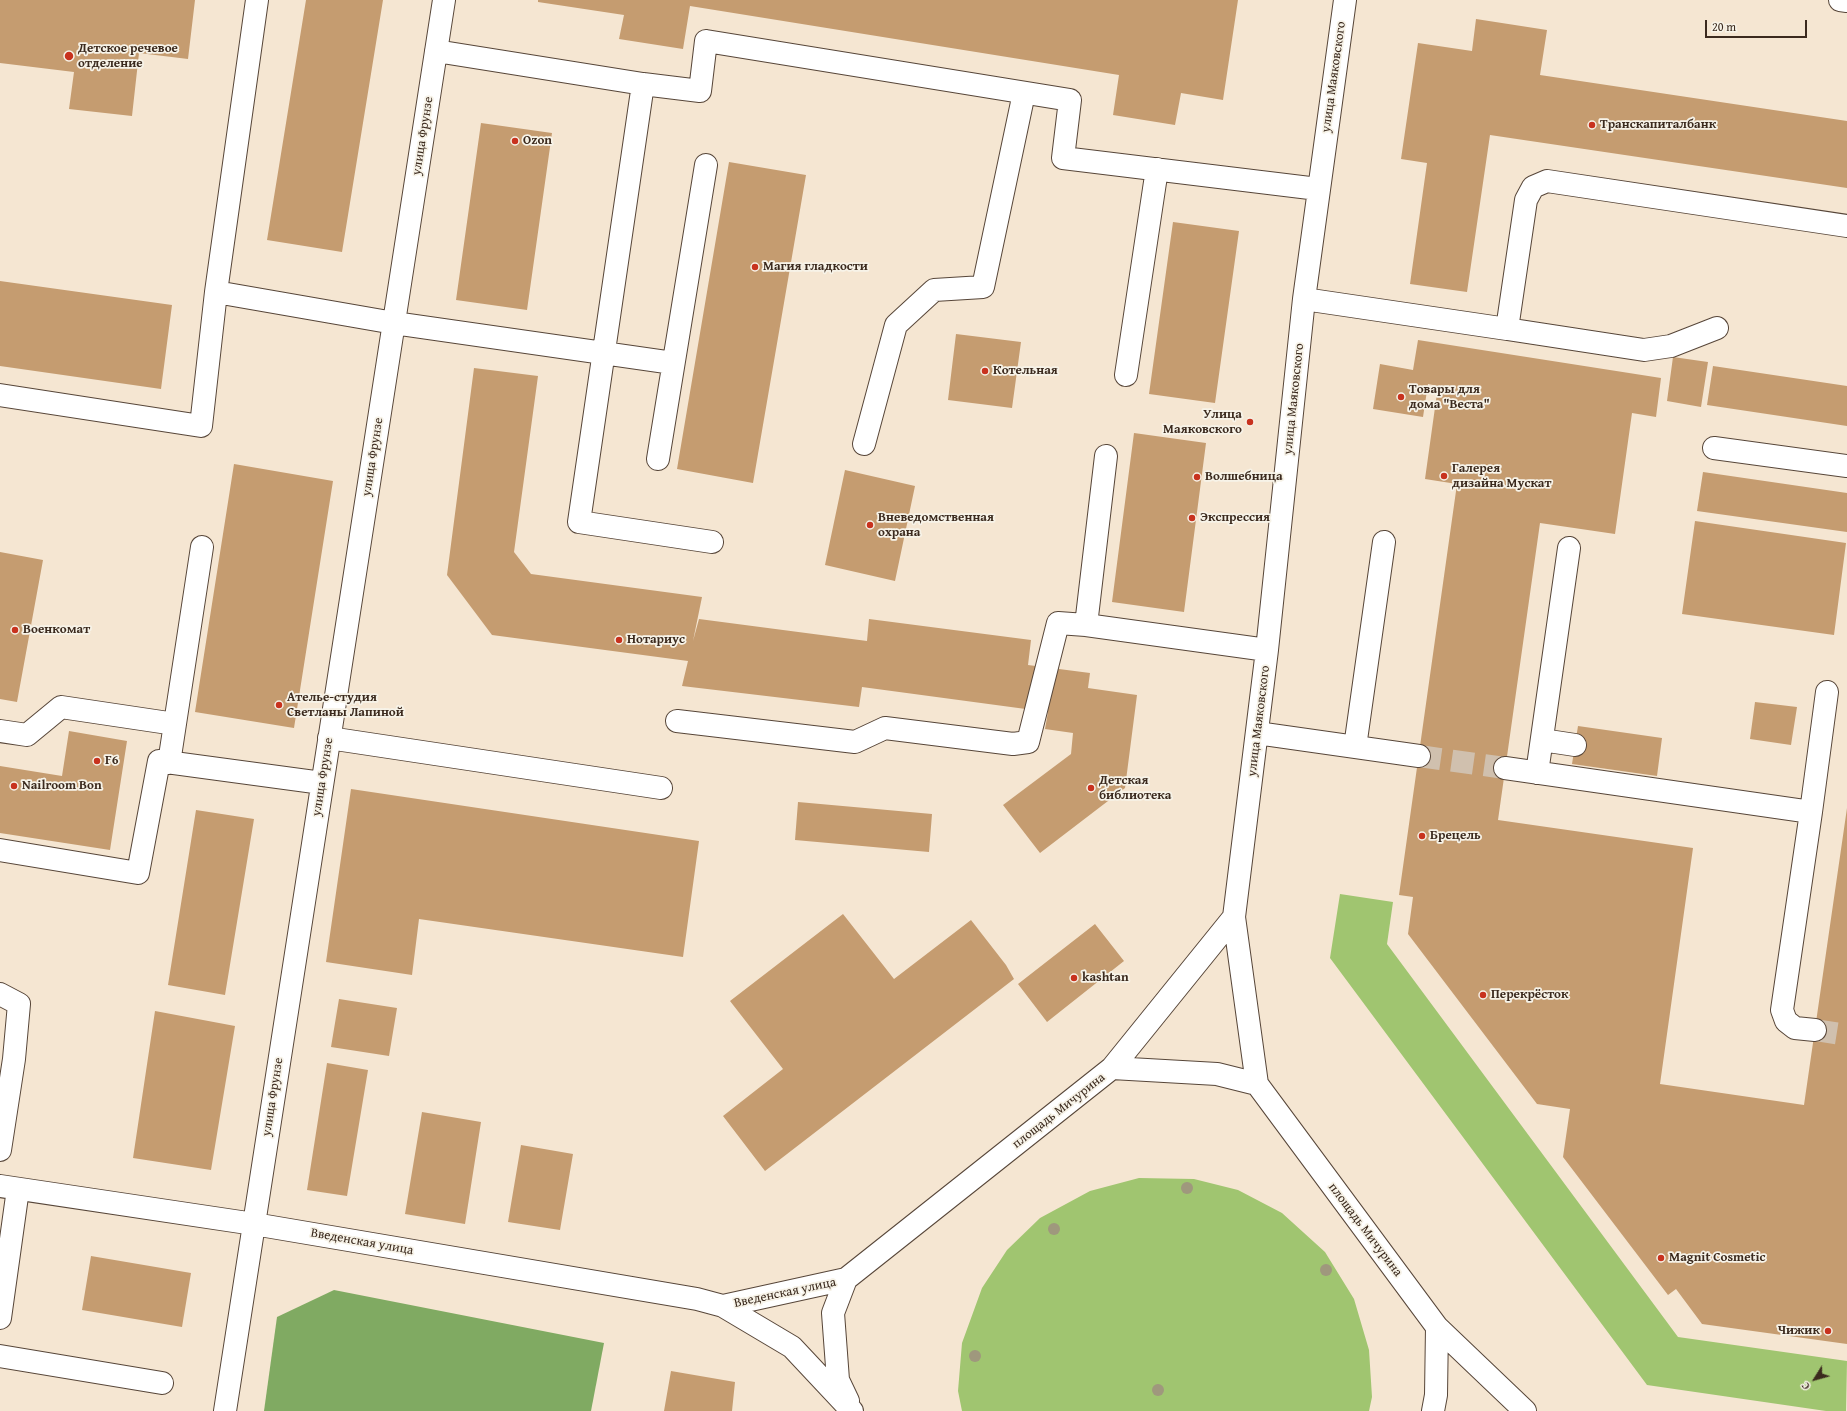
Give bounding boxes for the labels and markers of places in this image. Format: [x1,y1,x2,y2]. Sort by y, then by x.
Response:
place label: Детское речевое отделение [78,41,178,72]
marker: Детское речевое отделение [63,50,75,62]
place label: Транскапиталбанк [1600,117,1716,133]
marker: Транскапиталбанк [1587,120,1597,130]
place label: Ozon [523,133,552,149]
marker: Ozon [510,136,520,146]
place label: Магия гладкости [763,259,868,275]
marker: Магия гладкости [750,262,760,272]
place label: Котельная [993,363,1058,379]
marker: Котельная [980,366,990,376]
place label: Товары для дома "Веста" [1409,382,1490,413]
marker: Товары для дома "Веста" [1396,392,1406,402]
place label: Улица Маяковского [1163,407,1242,438]
marker: Улица Маяковского [1245,417,1255,427]
place label: Галерея дизайна Мускат [1452,461,1551,492]
place label: Волшебница [1205,469,1283,485]
marker: Галерея дизайна Мускат [1439,471,1449,481]
marker: Волшебница [1192,472,1202,482]
place label: Вневедомственная охрана [878,510,994,541]
place label: Экспрессия [1200,510,1270,526]
marker: Экспрессия [1187,513,1197,523]
marker: Вневедомственная охрана [865,520,875,530]
place label: Военкомат [23,622,90,638]
marker: Военкомат [10,625,20,635]
place label: Нотариус [627,632,685,648]
marker: Нотариус [614,635,624,645]
place label: Ателье-студия Светланы Лапиной [287,690,404,721]
marker: Ателье-студия Светланы Лапиной [274,700,284,710]
place label: F6 [105,753,118,769]
marker: F6 [92,756,102,766]
place label: Детская библиотека [1099,773,1171,804]
place label: Nailroom Bon [22,778,102,794]
marker: Nailroom Bon [9,781,19,791]
marker: Детская библиотека [1086,783,1096,793]
place label: Брецель [1430,828,1481,844]
marker: Брецель [1417,831,1427,841]
place label: kashtan [1082,970,1129,986]
marker: kashtan [1069,973,1079,983]
place label: Перекрёсток [1491,987,1569,1003]
marker: Перекрёсток [1478,990,1488,1000]
place label: Magnit Cosmetic [1669,1250,1766,1266]
marker: Magnit Cosmetic [1656,1253,1666,1263]
place label: Чижик [1778,1323,1820,1339]
marker: Чижик [1823,1326,1833,1336]

